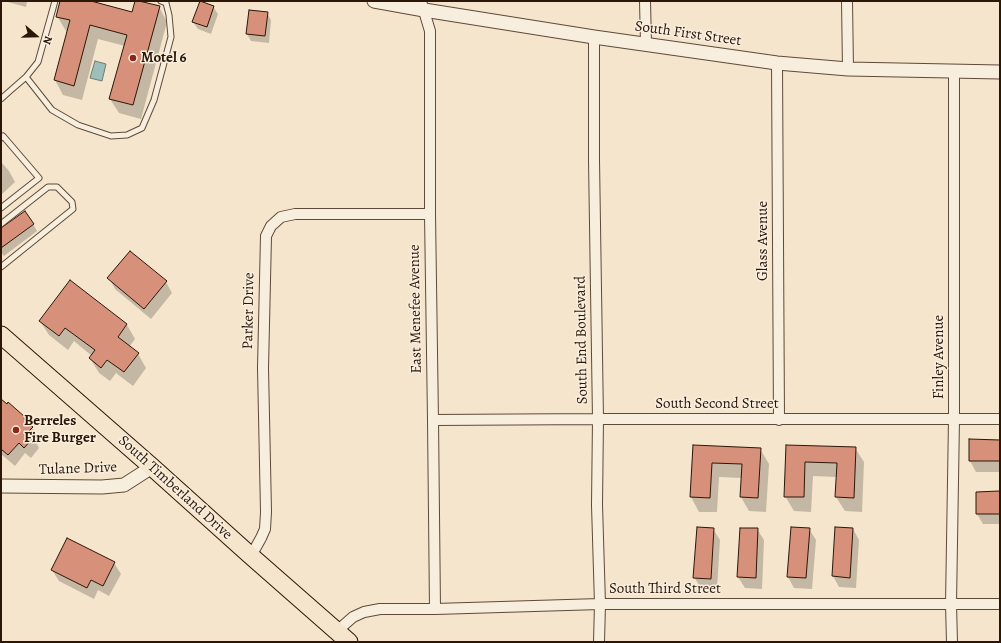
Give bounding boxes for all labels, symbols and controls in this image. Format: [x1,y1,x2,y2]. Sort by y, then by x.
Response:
north arrow [16,16,56,56]
street label: South First Street [634,18,742,50]
text: N [39,34,56,47]
place label: Motel 6 [141,49,187,67]
marker: Motel 6 [128,53,138,63]
street label: Glass Avenue [754,201,772,281]
street label: East Menefee Avenue [406,244,426,374]
street label: Parker Drive [239,272,259,350]
street label: South End Boulevard [572,276,592,404]
street label: Finley Avenue [930,315,948,399]
street label: South Second Street [655,395,779,413]
place label: Berreles Fire Burger [24,412,96,447]
marker: Berreles Fire Burger [11,425,21,435]
street label: South Timberland Drive [114,432,236,544]
street label: Tulane Drive [39,459,117,479]
street label: South Third Street [609,580,721,598]

